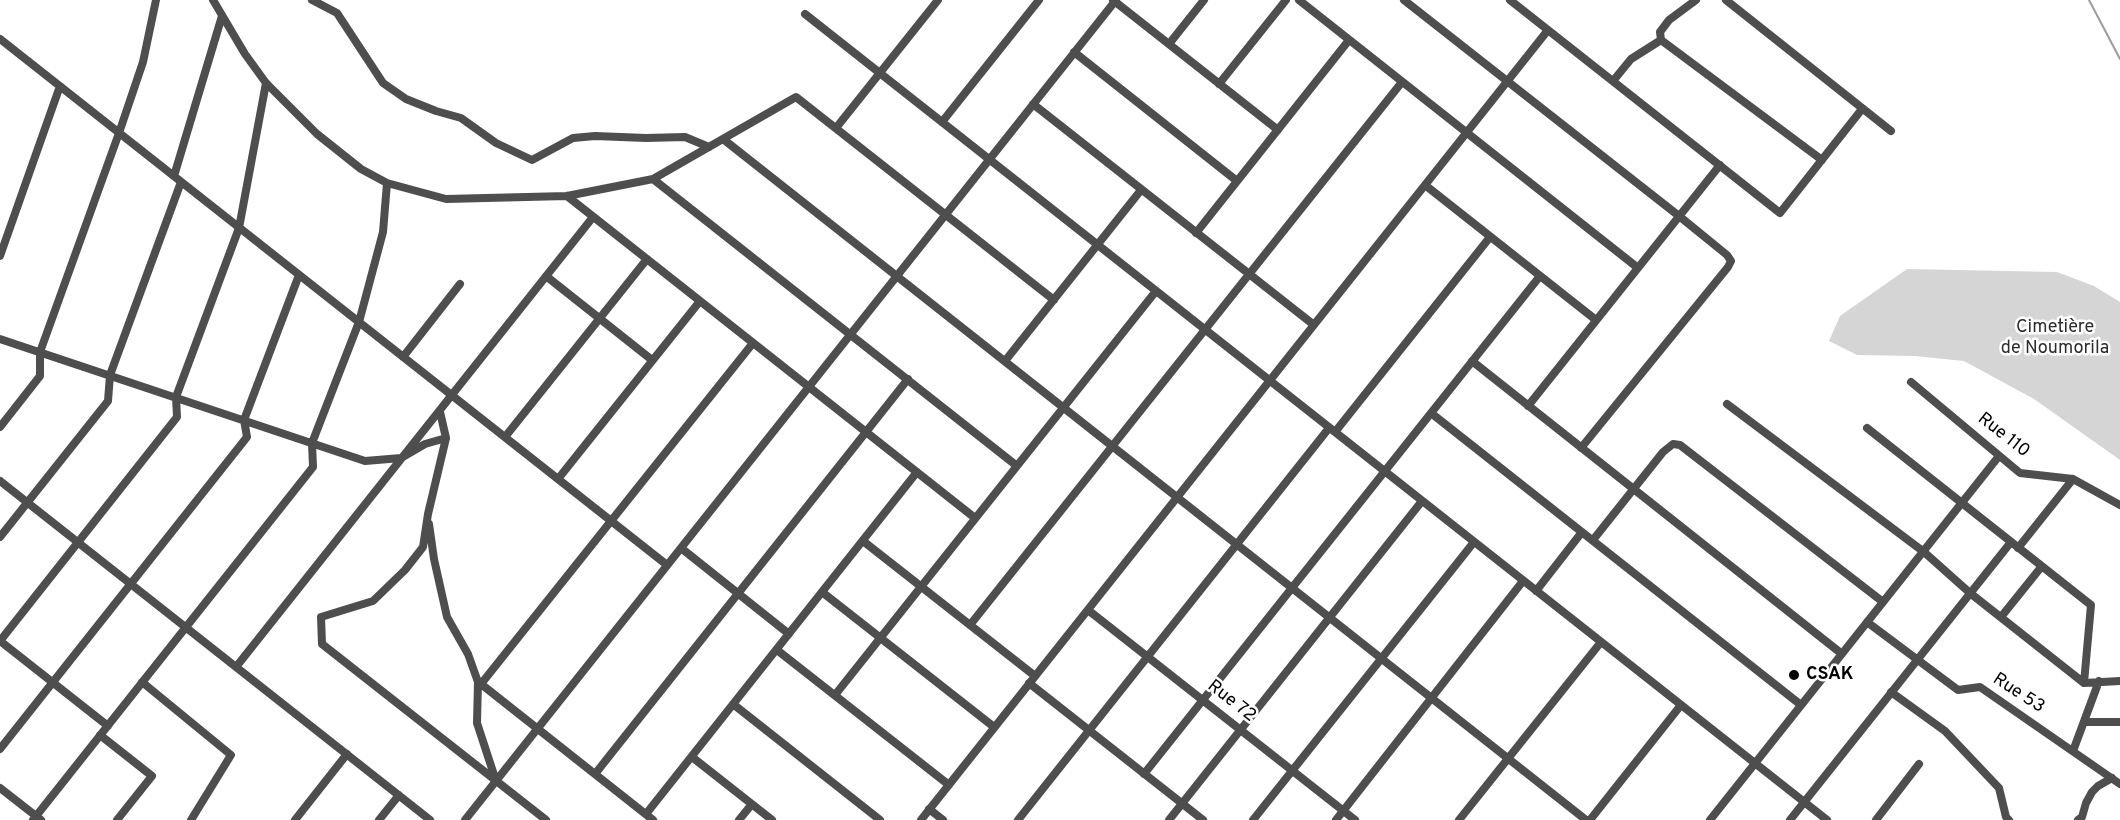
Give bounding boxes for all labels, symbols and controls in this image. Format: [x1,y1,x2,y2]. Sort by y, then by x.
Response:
park label: Cimetière de Noumorila [2001,317,2109,360]
street label: Rue 110 [1972,409,2034,463]
place label: CSAK [1806,664,1853,686]
marker: CSAK [1787,668,1801,682]
street label: Rue 53 [1988,669,2048,719]
street label: Rue 72 [1202,676,1260,728]

